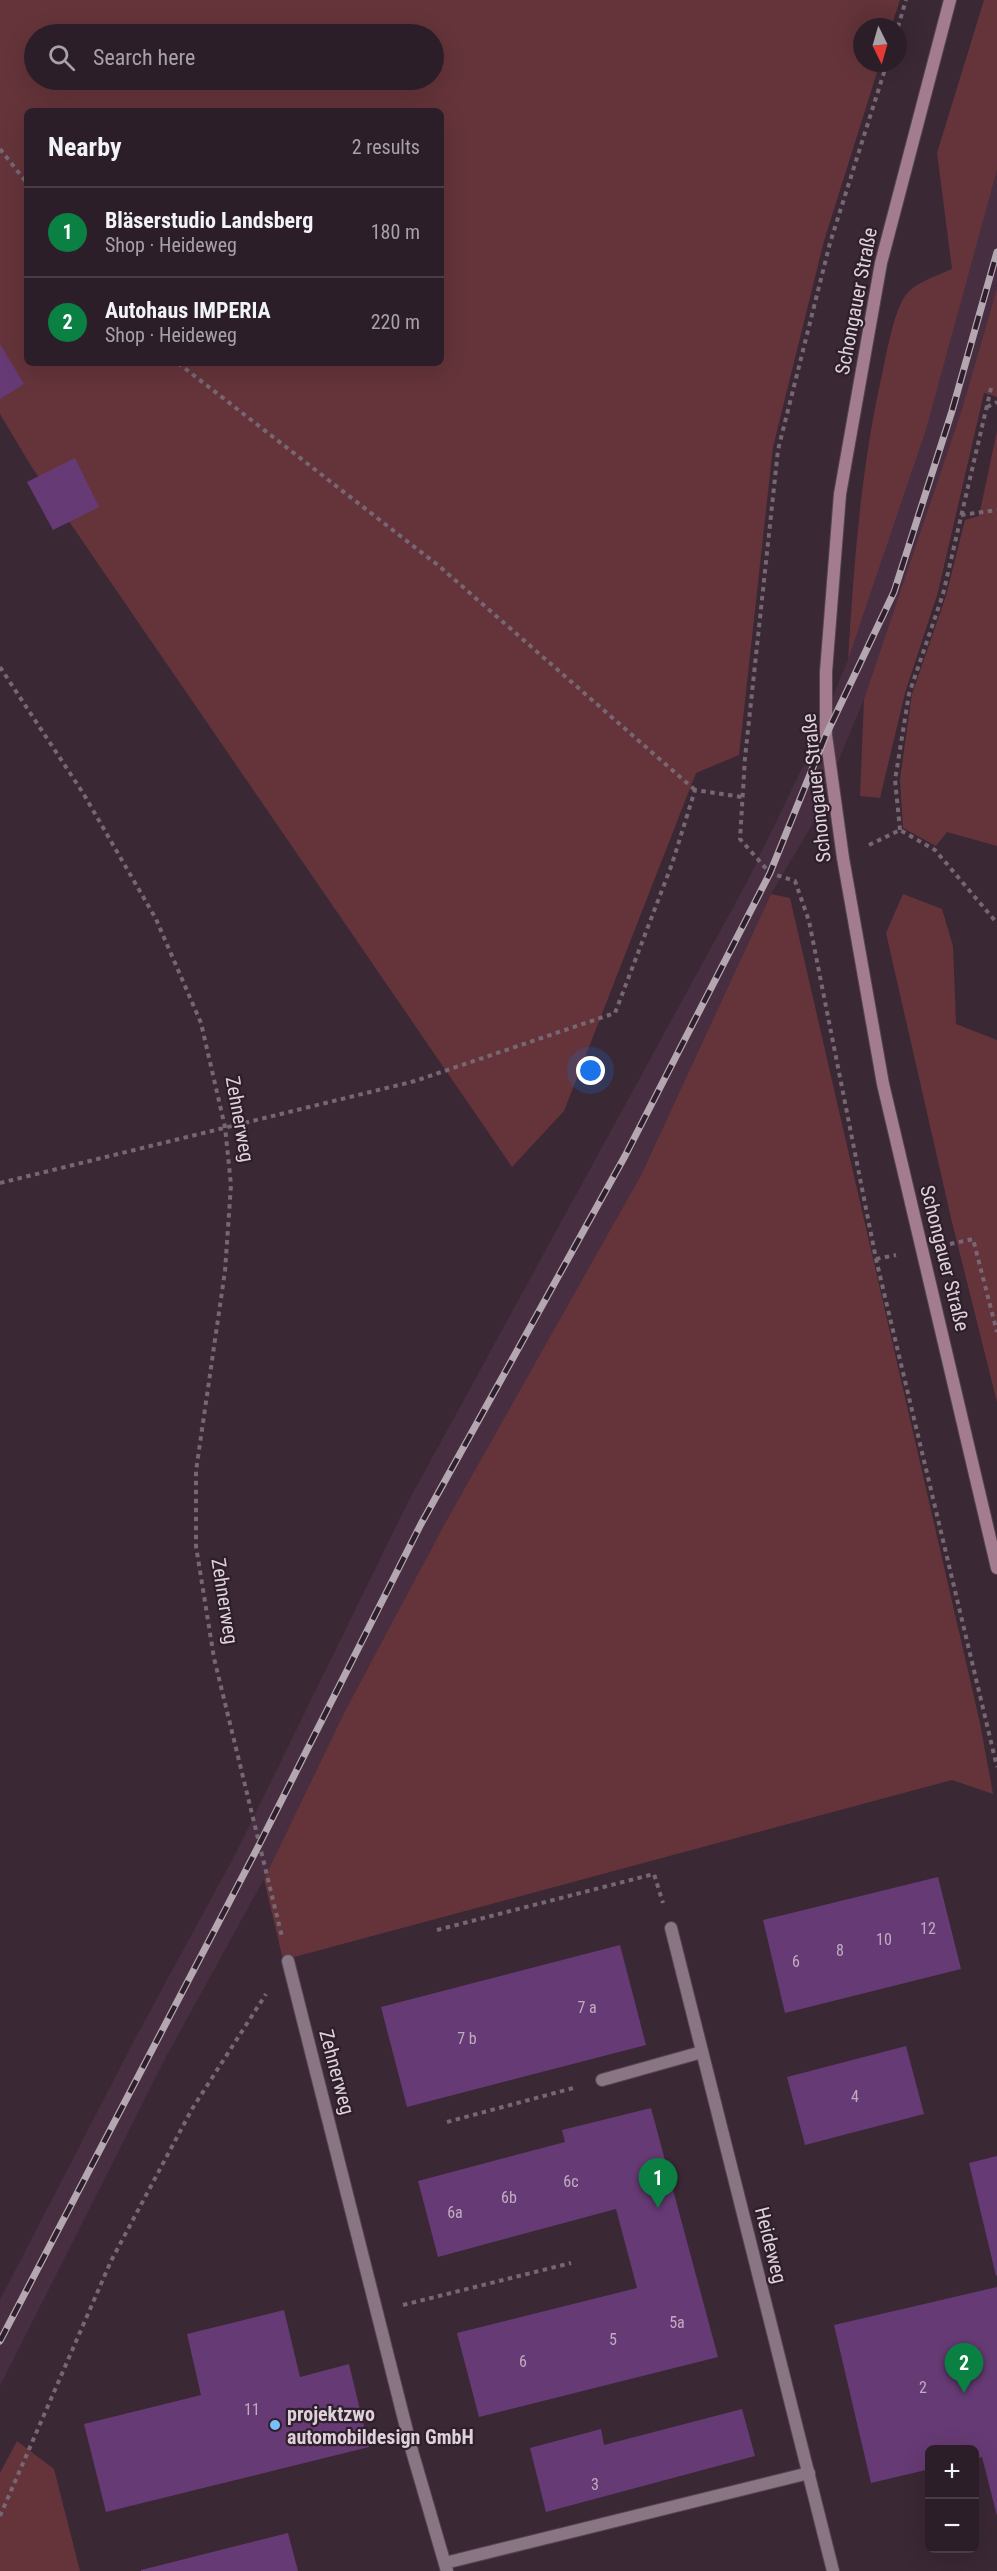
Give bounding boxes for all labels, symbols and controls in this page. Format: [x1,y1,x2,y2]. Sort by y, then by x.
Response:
north arrow [853,18,907,72]
search box [24,24,444,90]
icon: search [45,41,78,74]
text: Search here [93,45,195,70]
text: Nearby [48,132,122,162]
text: 2 results [352,135,420,159]
text: Bläserstudio Landsberg [105,208,313,233]
text: 1 [62,220,73,244]
text: 180 m [371,220,420,244]
street label: Schongauer Straße [830,225,882,377]
text: Shop · Heideweg [105,233,237,257]
text: Autohaus IMPERIA [105,298,271,323]
text: 2 [62,310,73,334]
text: 220 m [371,310,420,334]
text: Shop · Heideweg [105,323,237,347]
street label: Schongauer Straße [796,712,836,864]
your location [576,1056,605,1085]
street label: Zehnerweg [221,1074,259,1164]
street label: Schongauer Straße [915,1183,975,1333]
street label: Zehnerweg [206,1556,244,1646]
house number: 12 [920,1919,936,1938]
house number: 10 [876,1930,892,1949]
house number: 8 [836,1941,844,1960]
house number: 6 [792,1952,800,1971]
house number: 7 a [577,1998,597,2017]
street label: Zehnerweg [314,2027,360,2117]
house number: 7 b [457,2029,477,2048]
house number: 4 [851,2087,859,2106]
pin: 1 [638,2158,678,2208]
house number: 6c [563,2172,579,2191]
house number: 6b [501,2188,517,2207]
house number: 6a [447,2203,463,2222]
street label: Heideweg [750,2204,792,2286]
house number: 5a [669,2313,685,2332]
house number: 5 [609,2330,617,2349]
pin: 2 [944,2344,984,2393]
house number: 6 [519,2352,527,2371]
house number: 2 [919,2378,927,2397]
house number: 11 [244,2400,260,2419]
place label: projektzwo automobildesign GmbH [287,2402,474,2449]
marker: projektzwo automobildesign GmbH [268,2418,282,2432]
map controls [925,2445,979,2553]
button: + [925,2445,979,2499]
house number: 3 [591,2475,599,2494]
button: − [925,2499,979,2553]

